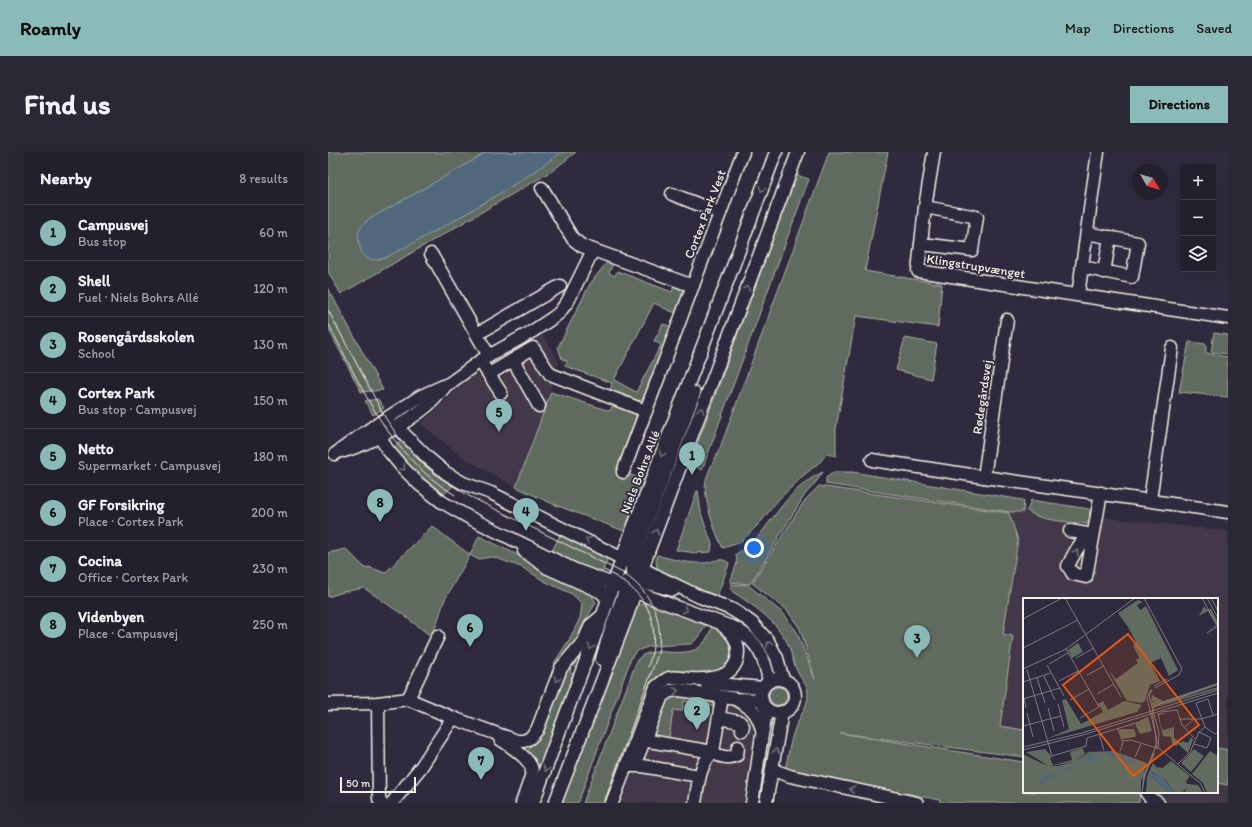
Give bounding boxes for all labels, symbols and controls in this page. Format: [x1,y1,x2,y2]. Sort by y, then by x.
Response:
text: Roamly [20,17,81,40]
text: Map [1065,20,1091,37]
text: Directions [1113,20,1174,37]
text: Saved [1196,20,1232,37]
button: Directions [1130,86,1228,123]
text: Find us [24,87,111,121]
north arrow [1132,164,1168,200]
map controls [1180,164,1216,272]
button: + [1180,164,1216,200]
street label: Cortex Park Vest [681,167,729,261]
text: Nearby [40,168,92,188]
text: 8 results [239,171,288,186]
one-way arrow [759,185,767,192]
button: − [1180,200,1216,236]
text: Campusvej [78,216,148,234]
text: 1 [50,225,56,240]
text: 60 m [259,225,288,240]
text: Bus stop [78,234,126,249]
button: layers [1180,236,1216,272]
street label: Klingstrupvænget [926,251,1027,281]
text: Shell [78,272,110,290]
text: 2 [50,281,56,296]
text: 120 m [253,281,288,296]
one-way arrow [742,285,750,292]
text: Fuel · Niels Bohrs Allé [78,290,199,305]
text: Rosengårdsskolen [78,328,195,346]
text: 3 [49,337,57,352]
text: 130 m [253,337,288,352]
text: School [78,346,115,361]
street label: Rødegårdsvej [969,359,995,435]
text: Cortex Park [78,384,155,402]
text: 4 [49,393,57,408]
text: 150 m [253,393,288,408]
pin: 5 [486,399,512,432]
text: Bus stop · Campusvej [78,402,196,417]
one-way arrow [697,407,705,414]
street label: Niels Bohrs Allé [617,428,663,516]
text: Netto [78,440,114,458]
pin: 1 [679,442,705,475]
text: 5 [50,449,56,464]
text: 180 m [253,449,288,464]
one-way arrow [658,451,666,458]
text: Supermarket · Campusvej [78,458,221,473]
one-way arrow [398,463,405,471]
pin: 8 [367,489,393,522]
text: GF Forsikring [78,496,164,514]
pin: 4 [513,498,539,531]
text: 6 [50,505,56,520]
text: 200 m [251,505,288,520]
text: Place · Cortex Park [78,514,183,529]
one-way arrow [651,528,660,535]
one-way arrow [584,537,592,545]
your location [744,538,764,558]
one-way arrow [1071,549,1079,556]
text: Cocina [78,552,122,570]
text: 7 [50,561,56,576]
text: 230 m [252,561,288,576]
text: Office · Cortex Park [78,570,188,585]
inset map [1023,598,1218,793]
one-way arrow [682,605,689,613]
text: Videnbyen [78,608,144,626]
pin: 6 [457,614,483,647]
text: 8 [49,617,57,632]
text: 250 m [252,617,288,632]
pin: 3 [904,625,930,658]
text: Place · Campusvej [78,626,178,641]
one-way arrow [766,640,773,648]
one-way arrow [588,643,596,650]
one-way arrow [553,675,561,682]
one-way arrow [673,687,679,696]
pin: 2 [684,697,710,730]
pin: 7 [468,747,494,780]
one-way arrow [771,748,780,754]
one-way arrow [542,765,551,772]
scale bar [340,775,416,794]
text: 50 m [346,777,370,790]
one-way arrow [848,786,855,794]

